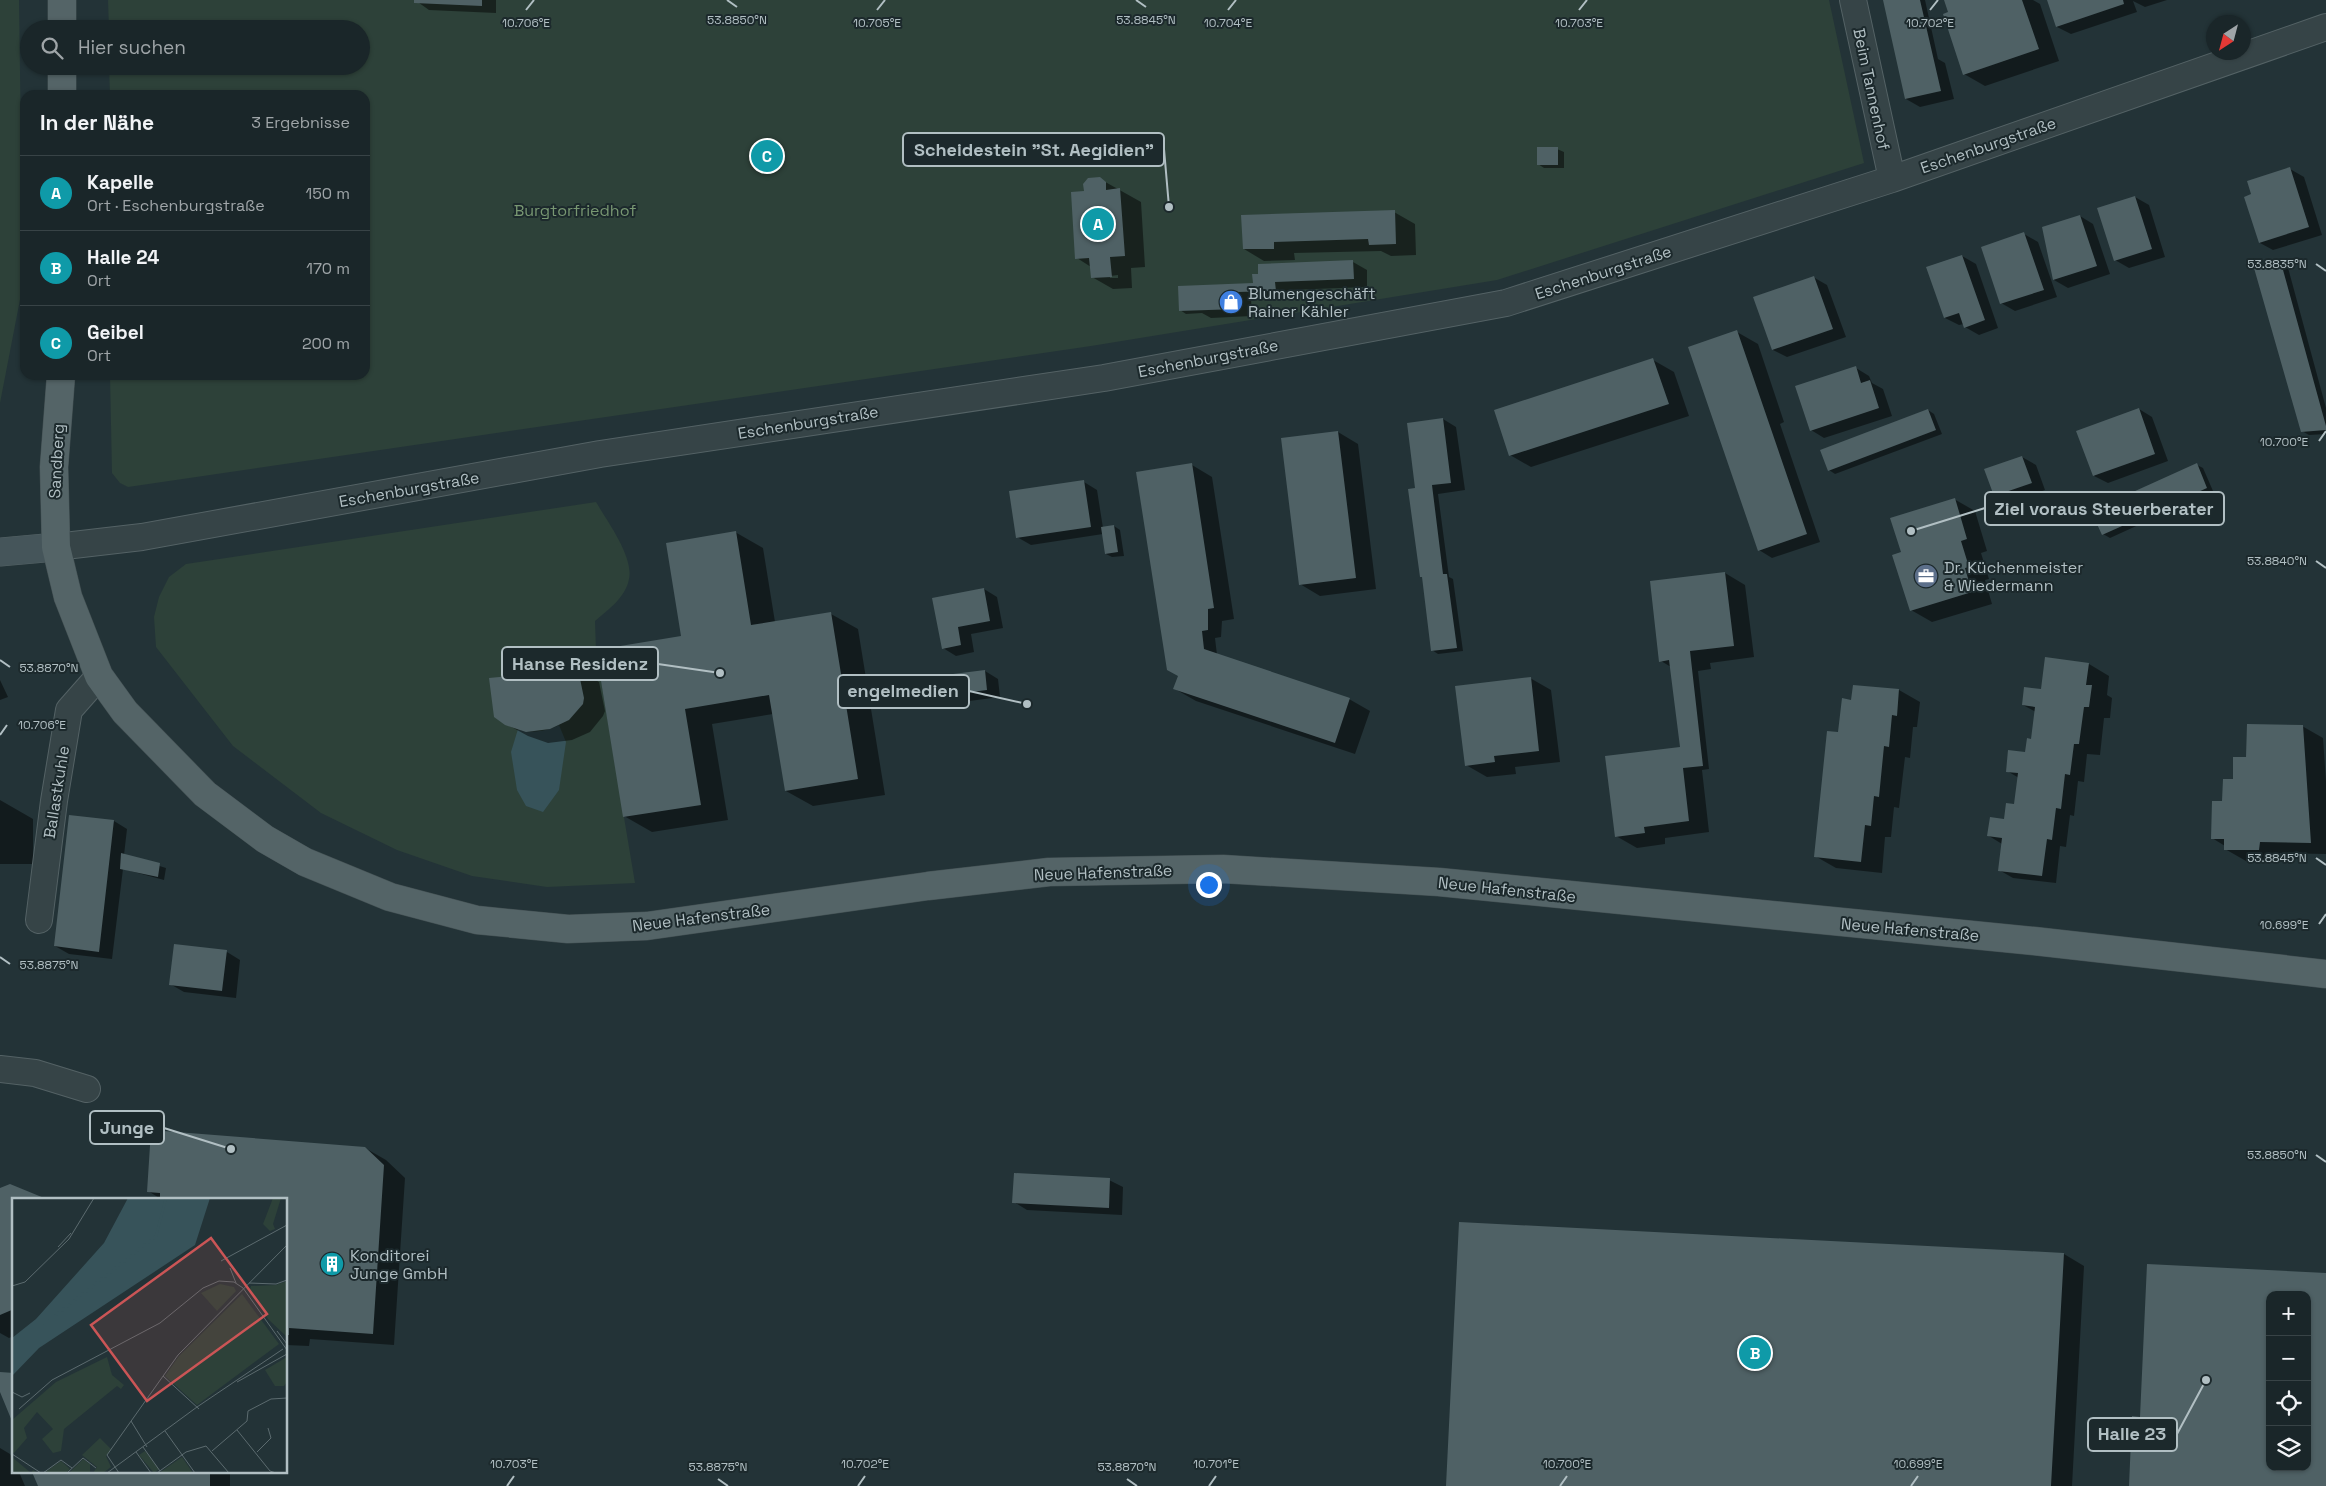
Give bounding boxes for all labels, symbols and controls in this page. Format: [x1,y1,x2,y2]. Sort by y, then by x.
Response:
text: 53.8850°N [707,12,767,28]
text: 53.8845°N [1116,12,1176,28]
text: 10.706°E [502,15,550,31]
text: 10.705°E [853,15,901,31]
text: 10.704°E [1204,15,1252,31]
text: 10.703°E [1555,15,1603,31]
text: 10.702°E [1906,15,1954,31]
north arrow [2206,15,2251,60]
search box [20,20,370,75]
street label: Beim Tannenhof [1848,26,1895,152]
icon: search [38,34,66,62]
text: Hier suchen [78,35,186,60]
text: In der Nähe [40,109,154,136]
text: 3 Ergebnisse [251,112,350,133]
street label: Eschenburgstraße [1917,112,2059,179]
callout: Scheidestein "St. Aegidien" [903,133,1164,166]
pin: C [751,137,783,175]
text: Scheidestein "St. Aegidien" [914,138,1154,161]
text: Kapelle [87,170,154,195]
text: A [51,183,61,204]
text: 150 m [306,183,350,204]
text: Ort · Eschenburgstraße [87,195,265,216]
park label: Burgtorfriedhof [514,200,636,221]
pin: A [1082,205,1114,243]
street label: Eschenburgstraße [1532,241,1674,304]
text: Halle 24 [87,245,159,270]
text: 53.8835°N [2247,256,2307,272]
text: B [51,258,61,279]
text: 170 m [306,258,350,279]
text: Ort [87,270,111,291]
place label: Blumengeschäft Rainer Kähler [1248,283,1376,322]
shop icon: Blumengeschäft Rainer Kähler [1218,289,1244,315]
text: Geibel [87,320,144,345]
text: C [51,333,61,354]
text: 200 m [302,333,350,354]
street label: Eschenburgstraße [1136,335,1280,382]
text: Ort [87,345,111,366]
street label: Eschenburgstraße [736,401,880,444]
street label: Sandberg [44,423,69,499]
text: 10.700°E [2260,434,2309,450]
street label: Eschenburgstraße [337,467,481,512]
callout: Ziel voraus Steuerberater [1985,492,2224,525]
text: Ziel voraus Steuerberater [1994,497,2214,520]
text: 53.8840°N [2247,553,2307,569]
place label: Dr. Küchenmeister & Wiedermann [1944,557,2083,596]
office icon: Dr. Küchenmeister & Wiedermann [1913,563,1939,589]
callout: Hanse Residenz [502,647,658,680]
text: Hanse Residenz [512,652,648,675]
text: 53.8870°N [19,660,79,676]
callout: engelmedien [838,675,969,708]
text: engelmedien [847,679,959,702]
text: 10.706°E [18,717,66,733]
street label: Ballastkuhle [39,744,74,840]
text: 53.8845°N [2247,850,2307,866]
street label: Neue Hafenstraße [1033,860,1173,885]
your location [1196,872,1222,898]
street label: Neue Hafenstraße [1437,872,1577,907]
street label: Neue Hafenstraße [631,899,771,936]
street label: Neue Hafenstraße [1840,913,1980,946]
text: 10.699°E [2260,917,2309,933]
text: 53.8875°N [20,957,78,973]
callout: Junge [90,1111,164,1144]
text: Junge [100,1116,154,1139]
text: 53.8850°N [2247,1147,2307,1163]
inset map [12,1198,288,1474]
place label: Konditorei Junge GmbH [350,1245,448,1284]
building icon: Konditorei Junge GmbH [319,1251,345,1277]
map controls [2266,1291,2311,1471]
button: + [2266,1291,2311,1336]
pin: B [1739,1334,1771,1372]
button: − [2266,1336,2311,1381]
button: locate [2266,1381,2311,1426]
callout: Halle 23 [2088,1418,2177,1451]
text: Halle 23 [2098,1422,2166,1445]
button: layers [2266,1426,2311,1471]
text: 10.703°E [490,1456,538,1472]
text: 10.702°E [841,1456,889,1472]
text: 10.701°E [1193,1456,1239,1472]
text: 10.700°E [1543,1456,1592,1472]
text: 10.699°E [1894,1456,1943,1472]
text: 53.8875°N [689,1459,747,1475]
text: 53.8870°N [1097,1459,1157,1475]

